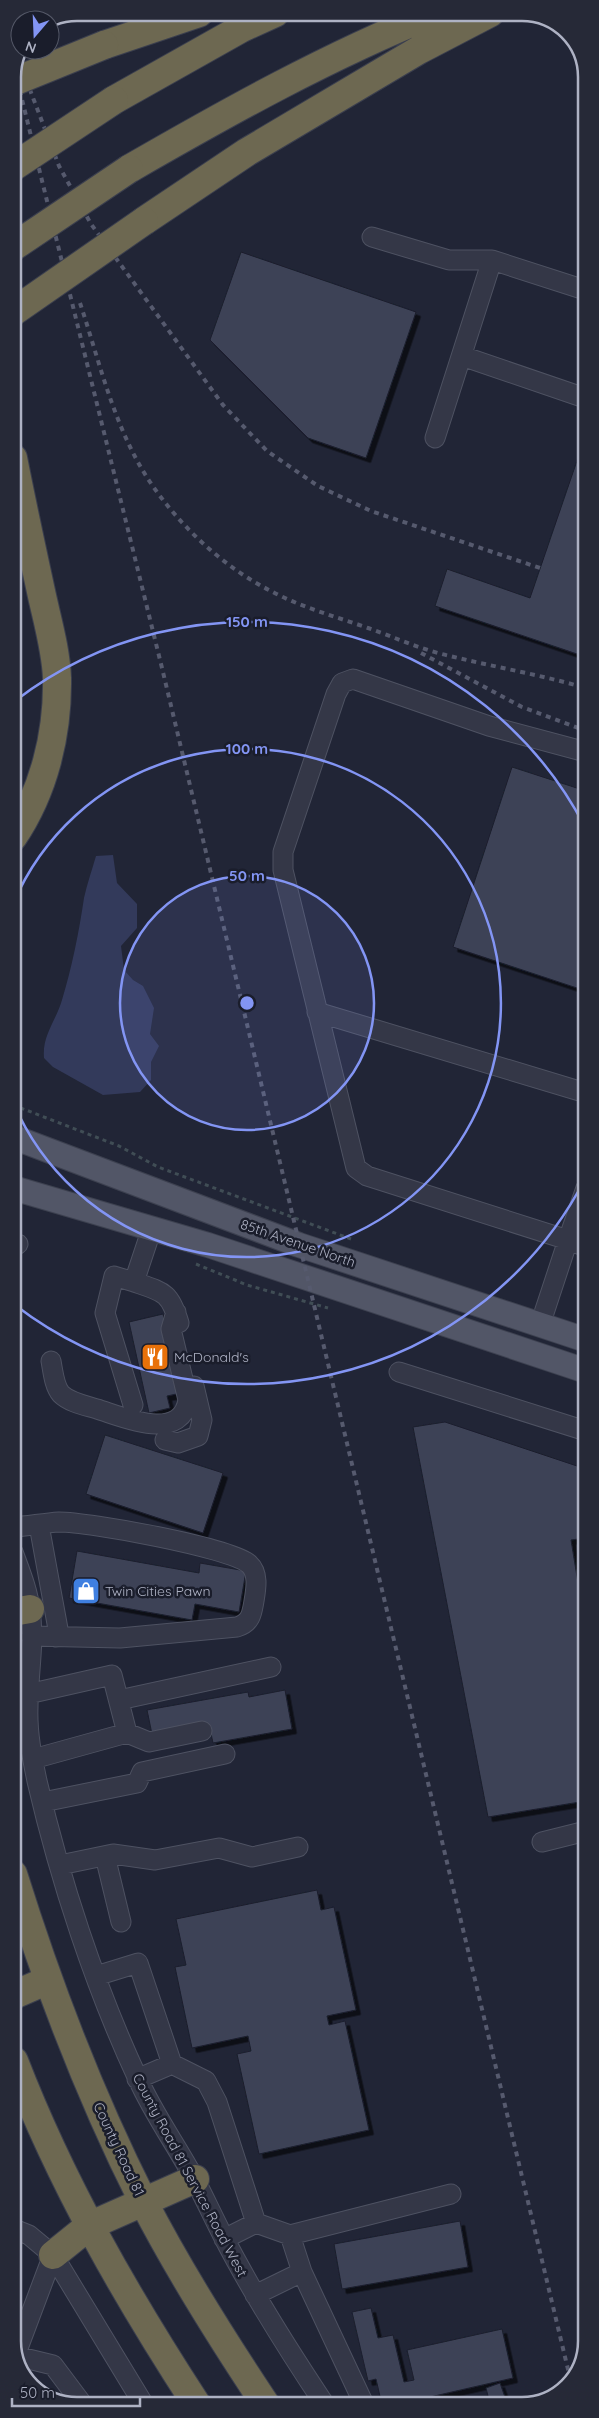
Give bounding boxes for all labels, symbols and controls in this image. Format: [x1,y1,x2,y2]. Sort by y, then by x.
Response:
north arrow [10,10,60,60]
text: N [23,37,39,57]
text: 150 m [226,612,268,631]
text: 100 m [226,739,268,758]
text: 50 m [229,866,265,885]
centre of rings [238,994,256,1012]
street label: 85th Avenue North [238,1215,358,1271]
restaurant icon: McDonald's [140,1342,170,1372]
place label: McDonald's [174,1348,249,1366]
shop icon: Twin Cities Pawn [71,1576,101,1606]
place label: Twin Cities Pawn [105,1582,211,1600]
street label: County Road 81 Service Road West [129,2070,252,2280]
street label: County Road 81 [89,2099,149,2199]
scale bar [12,2376,140,2408]
text: 50 m [20,2383,55,2402]

